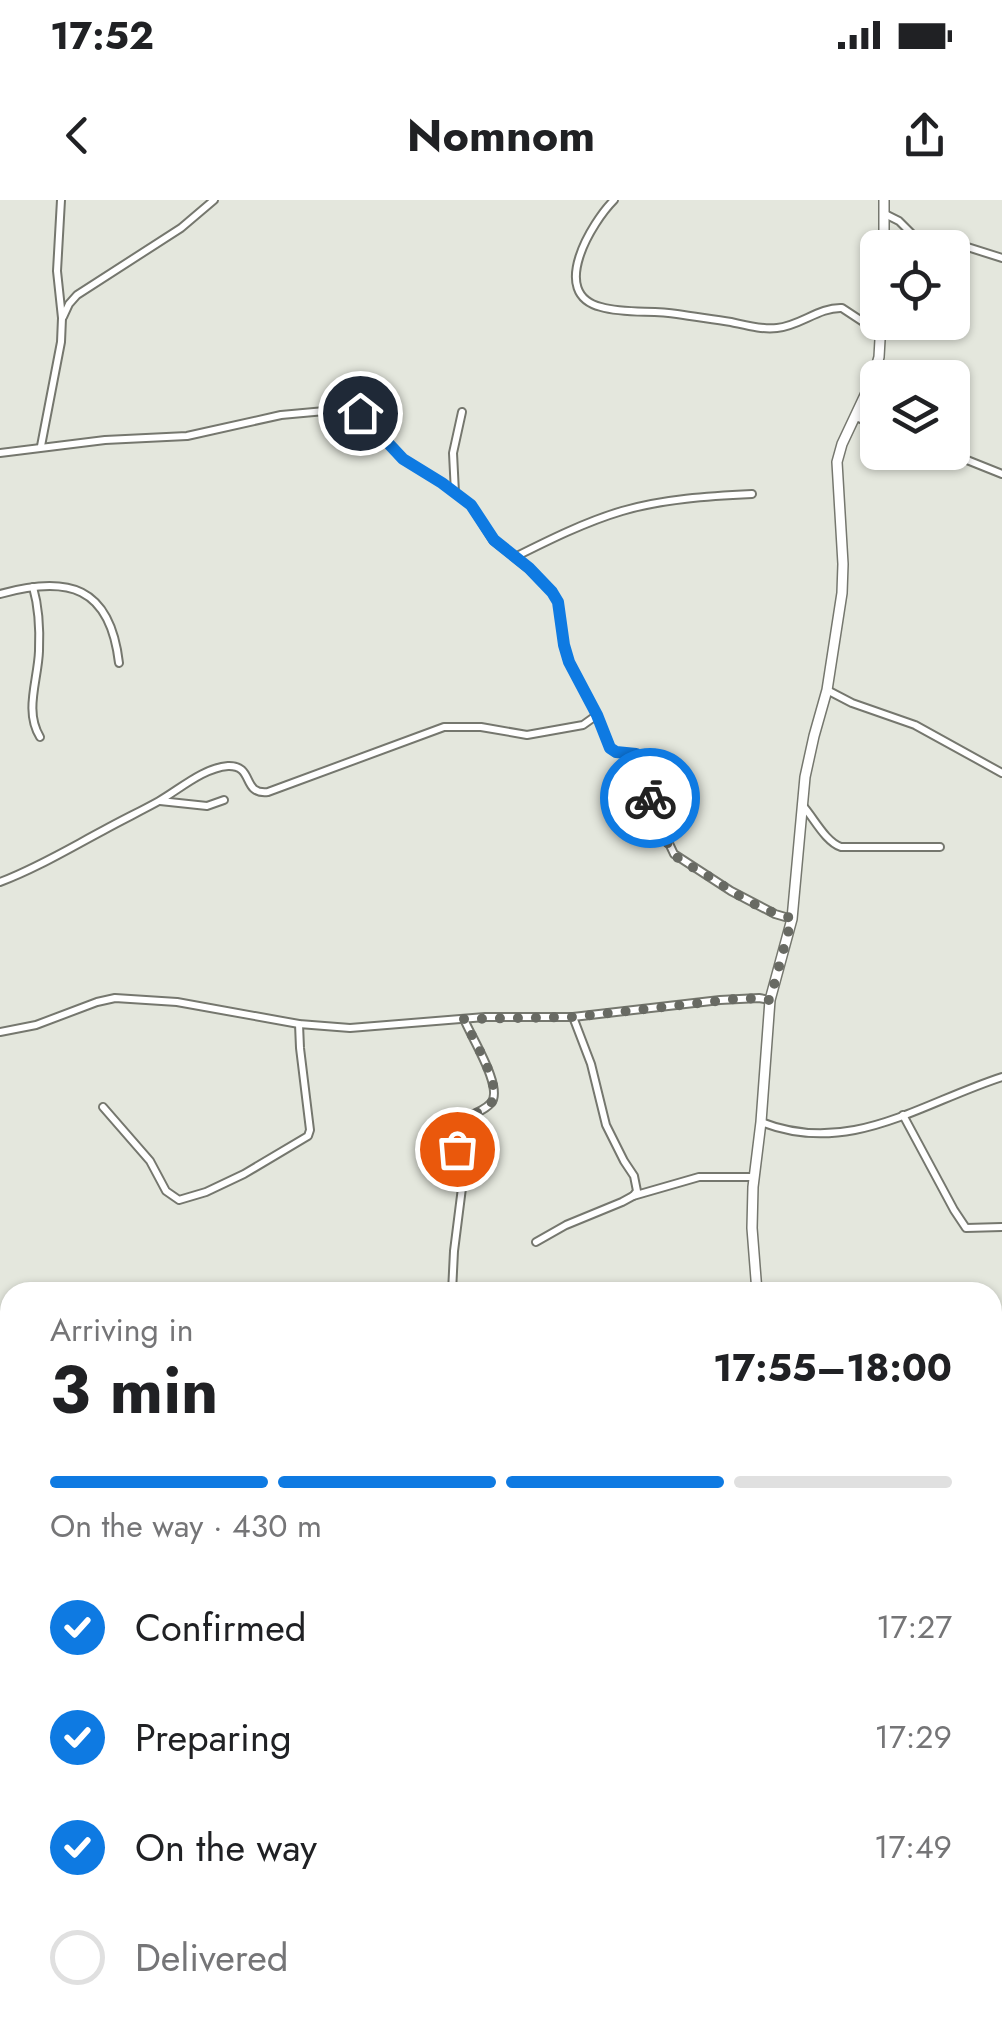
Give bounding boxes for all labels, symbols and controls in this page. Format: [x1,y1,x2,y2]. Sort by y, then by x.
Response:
text: 17:52 [50,8,154,63]
text: Nomnom [407,103,595,168]
icon: back [50,108,105,163]
icon: share [897,108,952,163]
map controls [860,230,970,470]
button: locate [860,230,970,340]
button: layers [860,360,970,470]
pin [318,371,403,456]
icon: home [333,386,388,441]
courier [600,748,700,848]
icon: bike [623,771,678,826]
pin [415,1107,500,1192]
icon: bag [430,1122,485,1177]
text: Arriving in [50,1307,194,1353]
text: 17:55–18:00 [713,1340,952,1395]
text: 3 min [50,1343,218,1437]
text: On the way · 430 m [50,1503,322,1549]
icon: check [50,1600,105,1655]
text: Confirmed [135,1600,306,1655]
text: 17:27 [876,1604,952,1650]
icon: check [50,1710,105,1765]
text: Preparing [135,1710,292,1765]
text: 17:29 [875,1714,952,1760]
icon: check [50,1820,105,1875]
text: On the way [135,1820,317,1875]
text: 17:49 [874,1824,952,1870]
text: Delivered [135,1930,288,1985]

